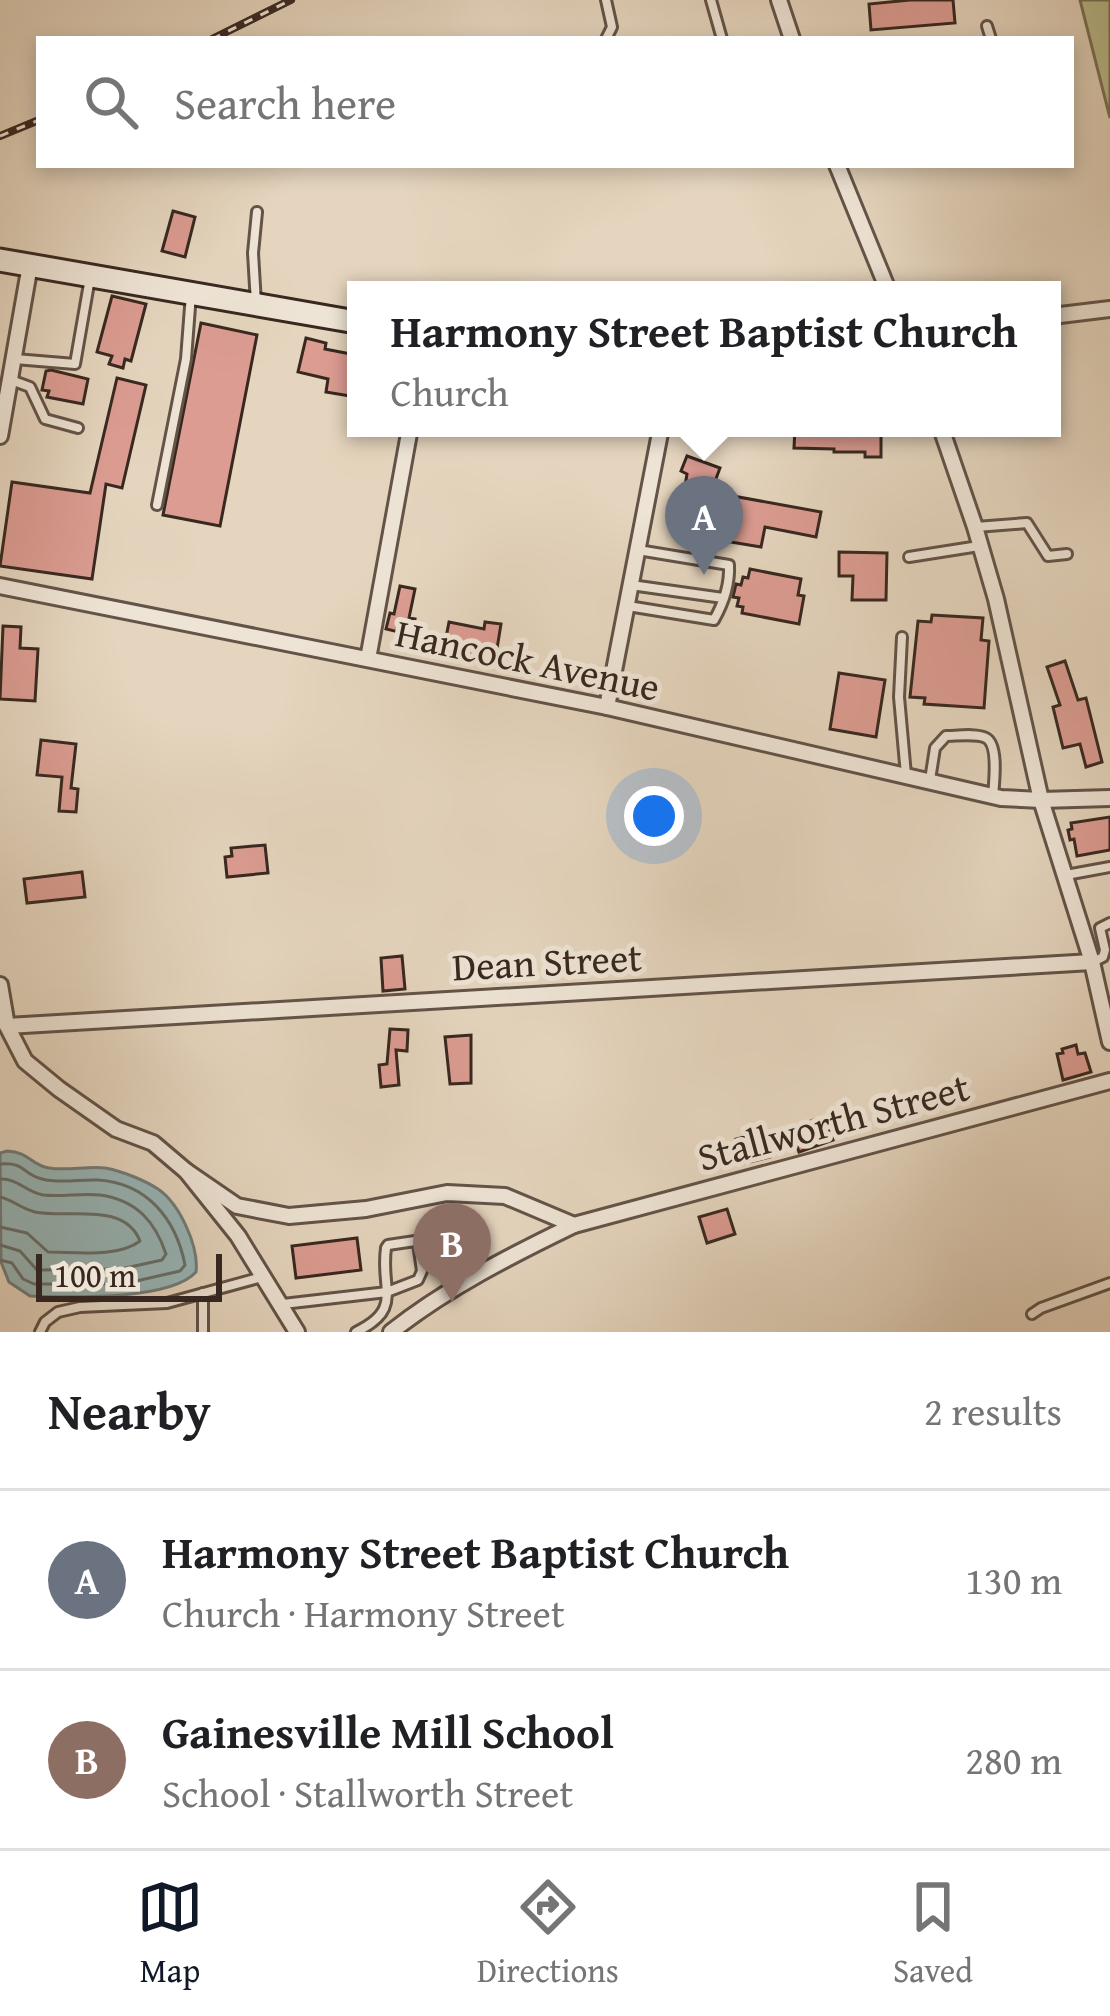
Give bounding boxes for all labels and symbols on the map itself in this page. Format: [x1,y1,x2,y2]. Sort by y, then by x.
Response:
pin: A [665,476,743,575]
street label: Hancock Avenue [391,603,665,715]
your location [624,786,684,846]
street label: Dean Street [451,928,643,994]
street label: Stallworth Street [691,1057,975,1185]
pin: B [413,1203,491,1302]
scale bar [36,1248,222,1301]

